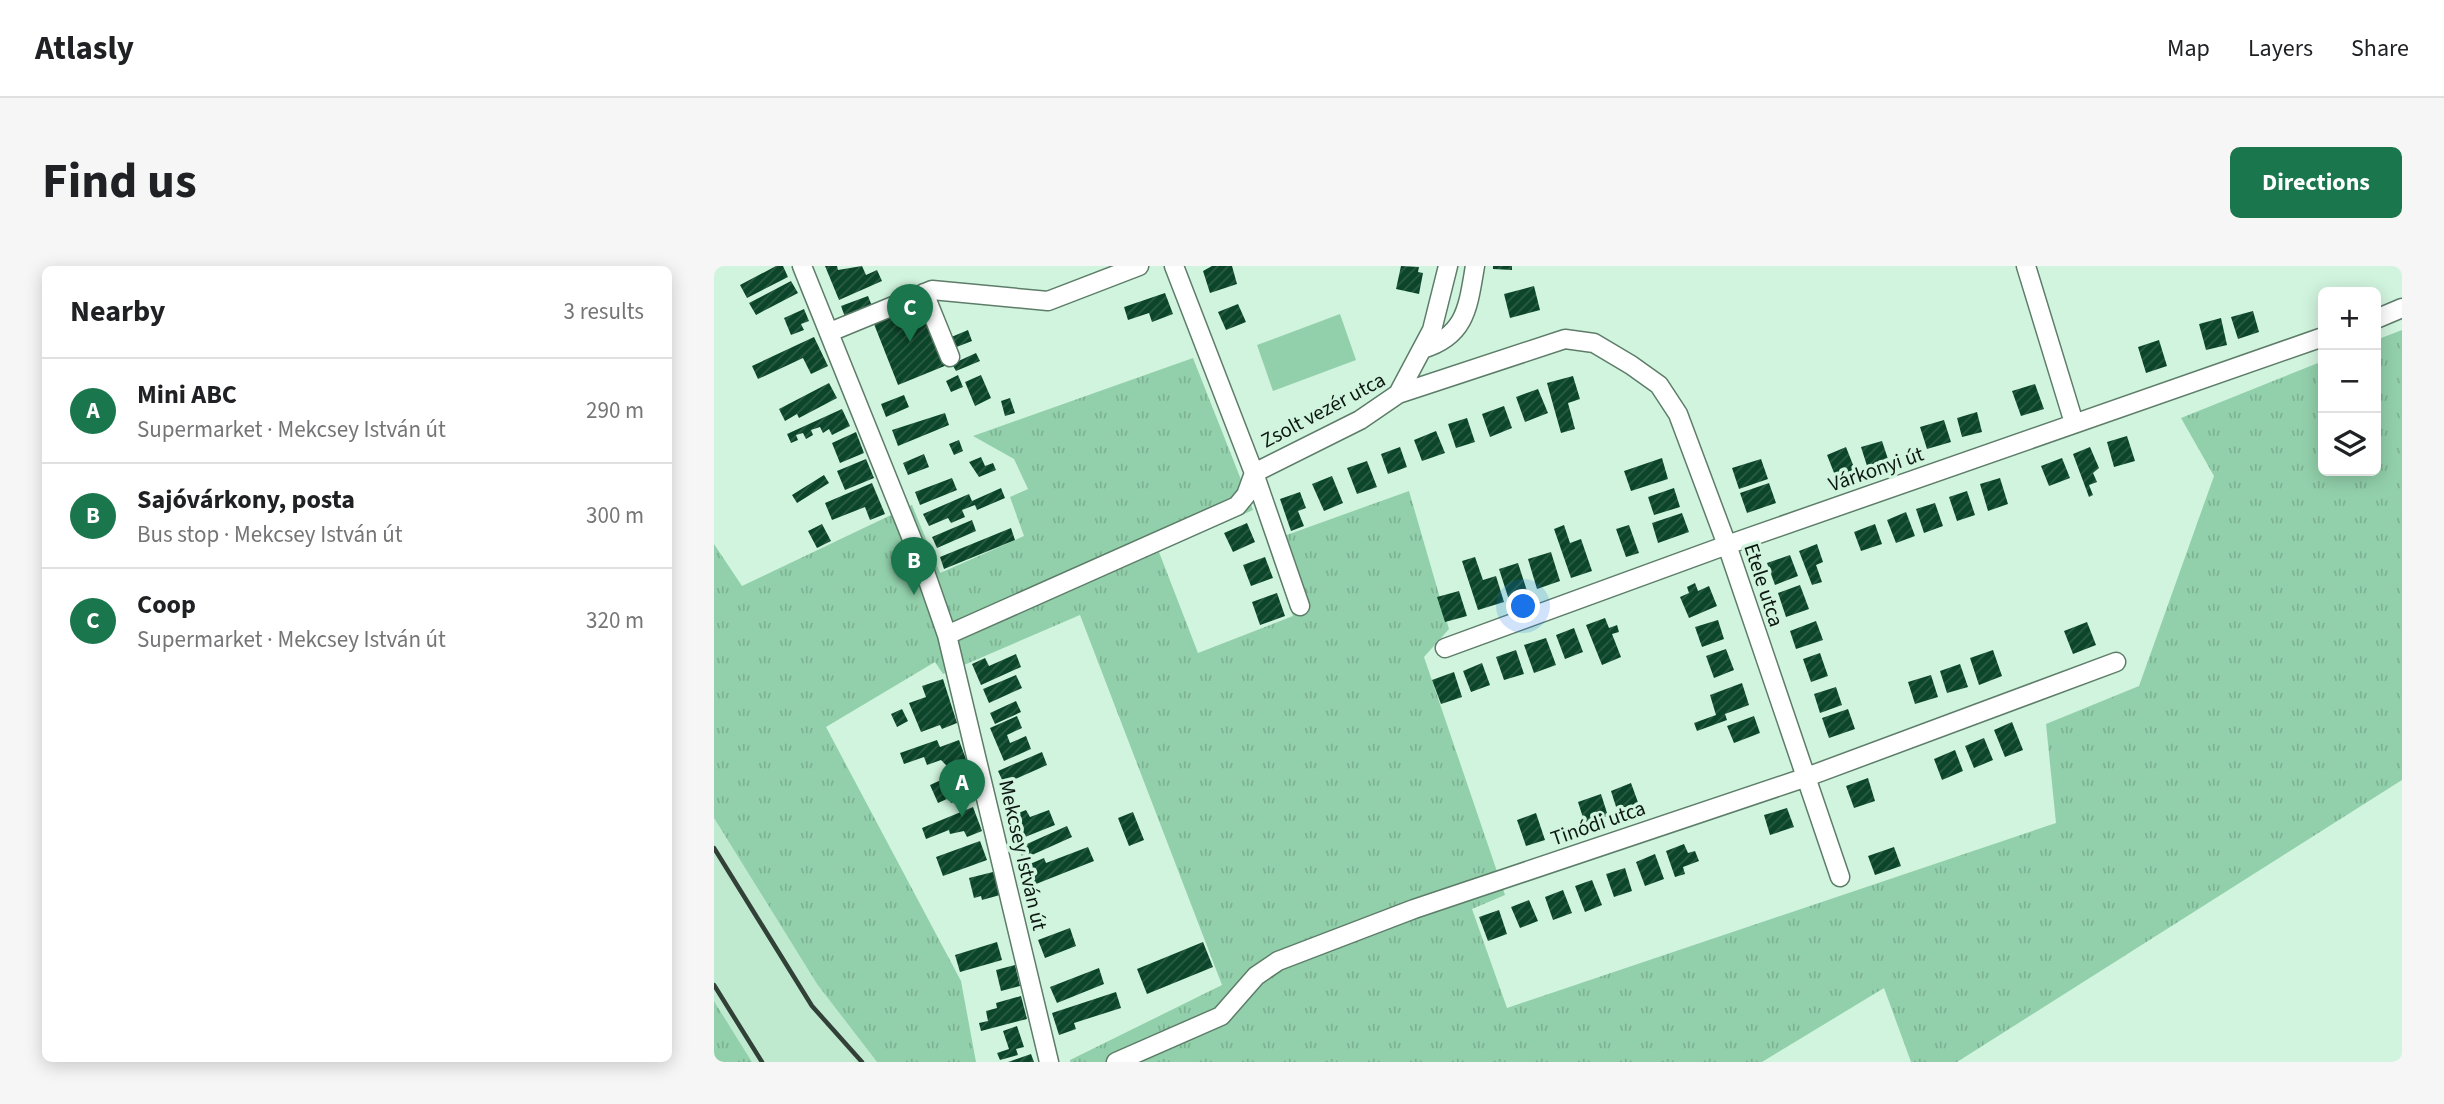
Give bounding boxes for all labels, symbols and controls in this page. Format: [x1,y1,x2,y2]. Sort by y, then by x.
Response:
text: Atlasly [35,25,134,72]
text: Map [2167,31,2210,66]
text: Layers [2248,31,2313,66]
text: Share [2351,31,2409,66]
text: Find us [42,147,197,217]
button: Directions [2230,147,2402,218]
pin: C [887,284,933,342]
map controls [2318,287,2381,476]
button: + [2318,287,2381,350]
text: Nearby [70,290,165,333]
text: 3 results [564,295,644,328]
button: − [2318,350,2381,413]
street label: Zsolt vezér utca [1255,365,1391,455]
text: Mini ABC [137,376,237,413]
text: A [86,394,100,427]
text: 290 m [586,394,644,427]
text: Supermarket · Mekcsey István út [137,413,446,446]
button: layers [2318,413,2381,476]
street label: Várkonyi út [1824,439,1928,499]
text: Sajóvárkony, posta [137,481,355,518]
text: B [86,499,100,532]
text: 300 m [586,499,644,532]
text: Bus stop · Mekcsey István út [137,518,403,551]
pin: B [891,537,937,595]
street label: Etele utca [1736,539,1792,631]
text: Coop [137,586,196,623]
your location [1506,589,1540,623]
text: C [86,604,100,637]
text: 320 m [586,604,644,637]
text: Supermarket · Mekcsey István út [137,623,446,656]
pin: A [939,759,985,817]
street label: Mekcsey István út [991,777,1055,933]
street label: Tinódi utca [1547,793,1649,853]

